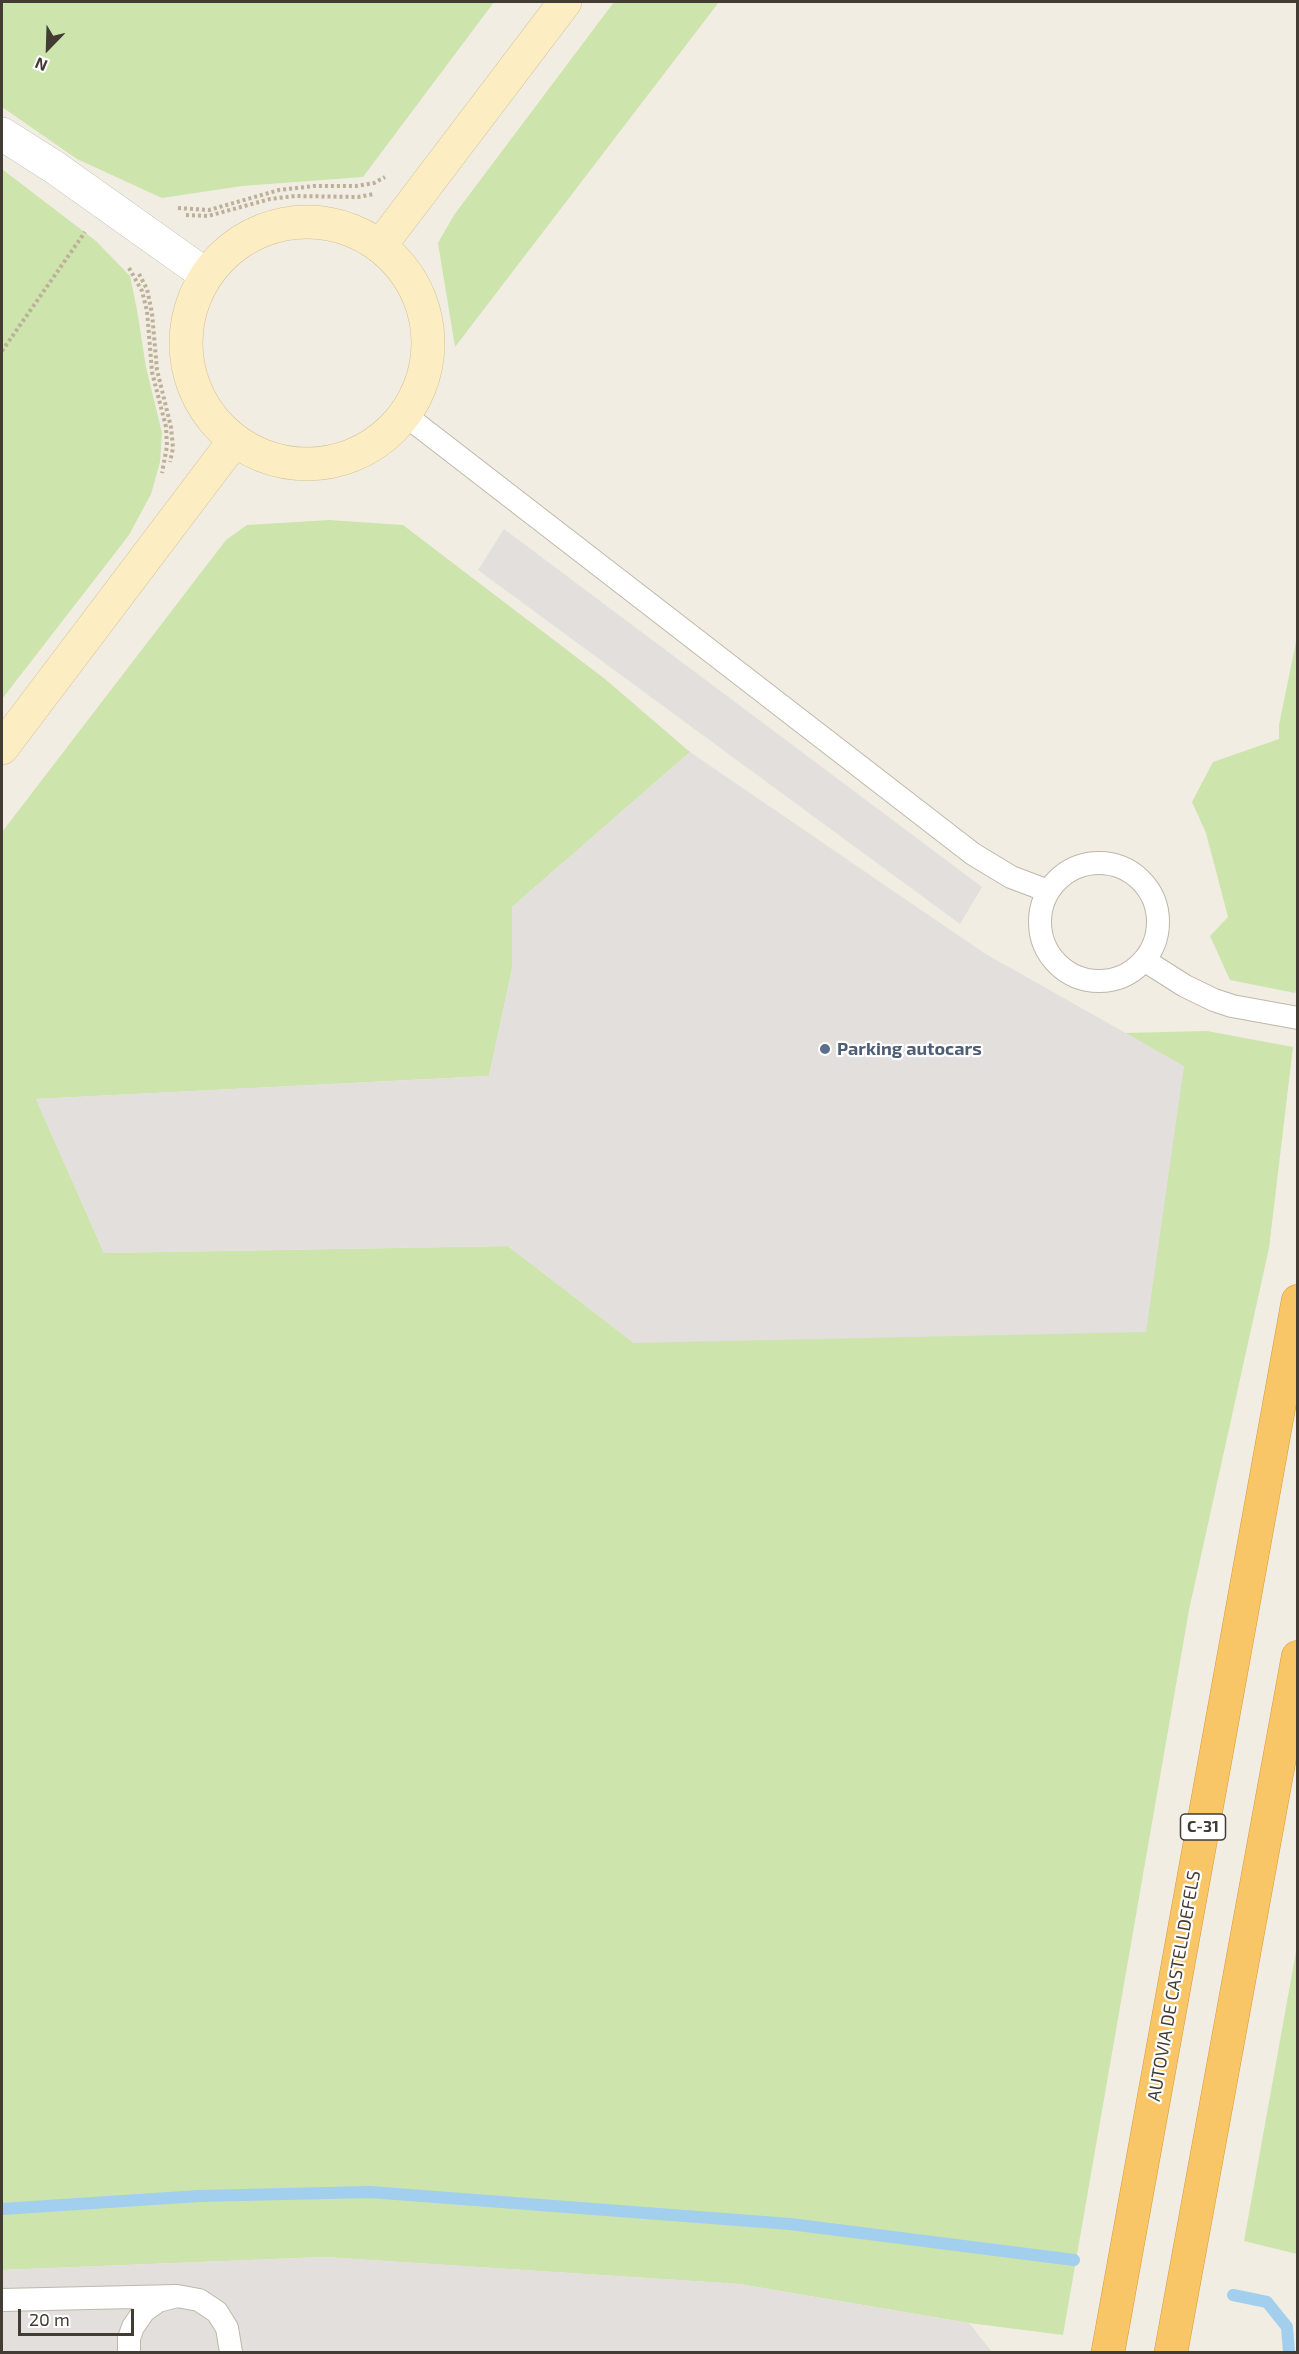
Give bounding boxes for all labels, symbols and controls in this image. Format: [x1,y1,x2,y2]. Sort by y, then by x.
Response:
north arrow [18,18,78,78]
text: N [32,54,50,76]
place label: Parking autocars [837,1038,982,1060]
marker: Parking autocars [818,1042,832,1056]
road number: C-31 [1180,1814,1226,1840]
street label: AUTOVIA DE CASTELLDEFELS [1143,1869,1205,2103]
scale bar [21,2297,136,2335]
text: 20 m [29,2308,70,2330]

